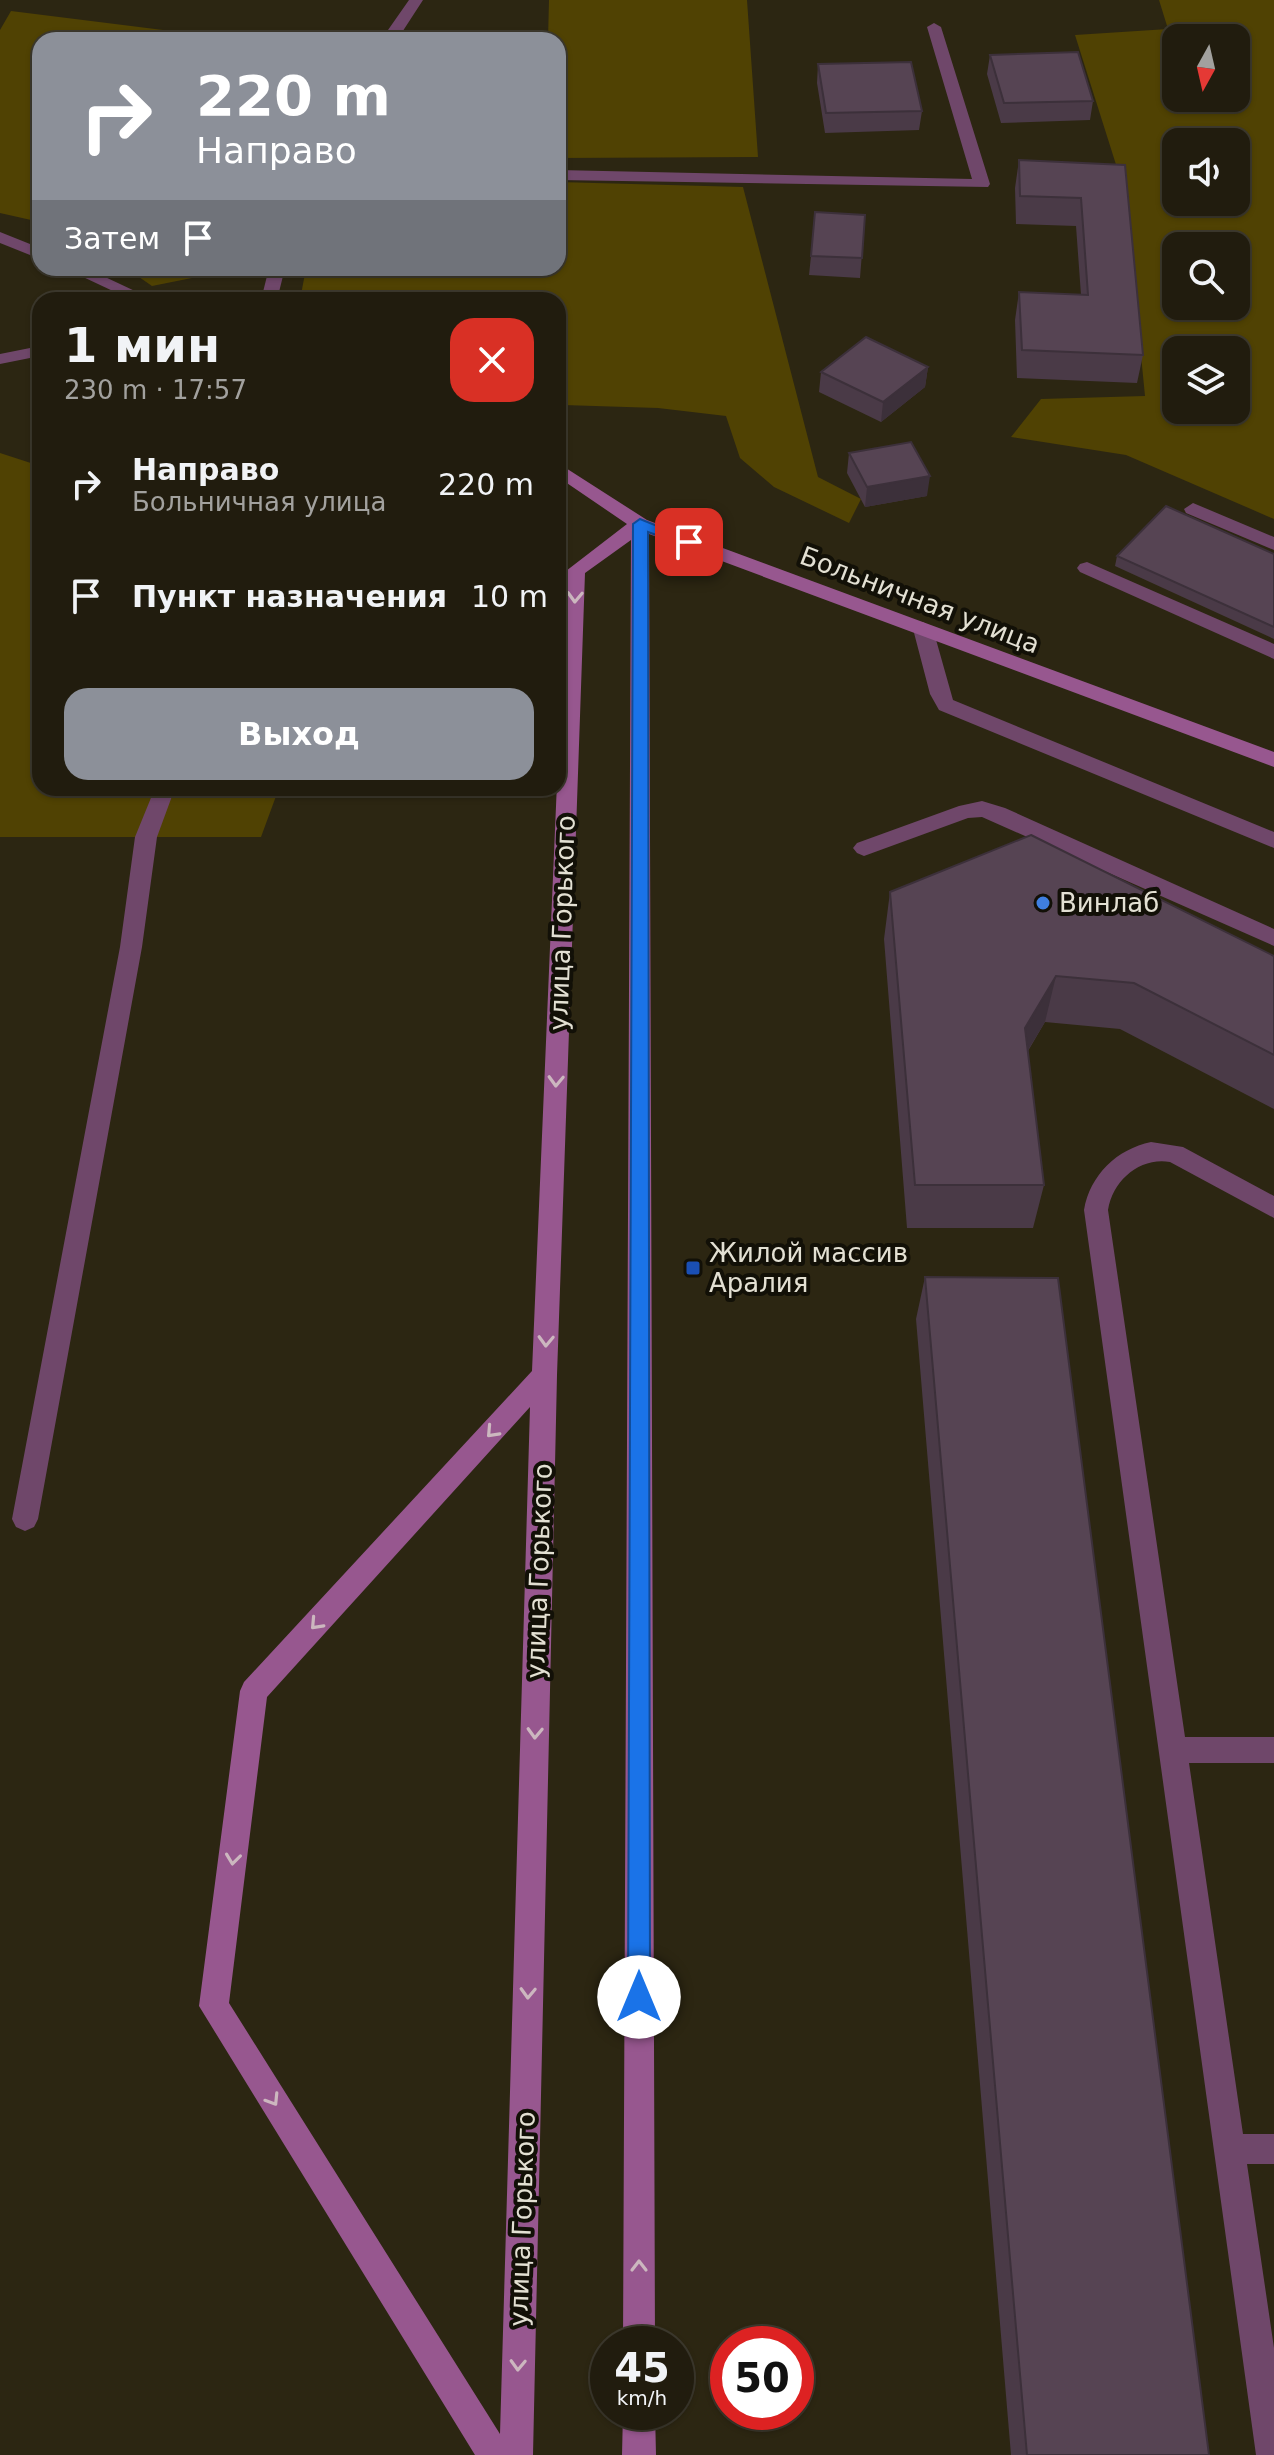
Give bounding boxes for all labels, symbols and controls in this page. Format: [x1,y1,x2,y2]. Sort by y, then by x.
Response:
north arrow [1162,24,1250,112]
map controls [1162,24,1250,424]
text: 220 m [196,63,391,128]
icon: right [64,64,168,168]
button: sound [1162,128,1250,216]
text: Направо [196,130,357,171]
icon: arrive [176,216,220,260]
text: Затем [64,221,160,256]
button: search [1162,232,1250,320]
text: 1 мин [64,317,220,373]
button: close [450,318,534,402]
button: layers [1162,336,1250,424]
text: 230 m · 17:57 [64,375,247,405]
text: Направо [132,452,279,487]
icon: right [64,462,108,506]
text: 220 m [438,467,534,502]
text: Больничная улица [132,487,386,517]
pin [655,508,723,576]
icon: arrive [667,520,711,564]
street label: Больничная улица [796,540,1044,660]
icon: arrive [64,574,108,618]
text: Пункт назначения [132,579,447,614]
text: 10 m [471,579,548,614]
one-way arrow [567,591,584,604]
button: Выход [64,688,534,780]
street label: улица Горького [543,815,581,1031]
place label: Винлаб [1059,888,1159,918]
marker: Винлаб [1034,894,1052,912]
one-way arrow [548,1075,565,1088]
place label: Жилой массив Аралия [709,1238,908,1298]
marker: Жилой массив Аралия [684,1259,702,1277]
one-way arrow [537,1335,554,1348]
one-way arrow [487,1423,501,1438]
street label: улица Горького [520,1463,558,1679]
one-way arrow [310,1615,325,1629]
one-way arrow [526,1727,544,1740]
one-way arrow [224,1853,241,1866]
position arrow [597,1955,681,2039]
one-way arrow [519,1987,537,2000]
one-way arrow [263,2092,278,2106]
street label: улица Горького [503,2111,541,2327]
one-way arrow [630,2259,648,2272]
speed limit sign: 50 [710,2326,814,2430]
text: 45 [614,2345,670,2391]
one-way arrow [510,2359,527,2372]
text: km/h [617,2386,667,2410]

